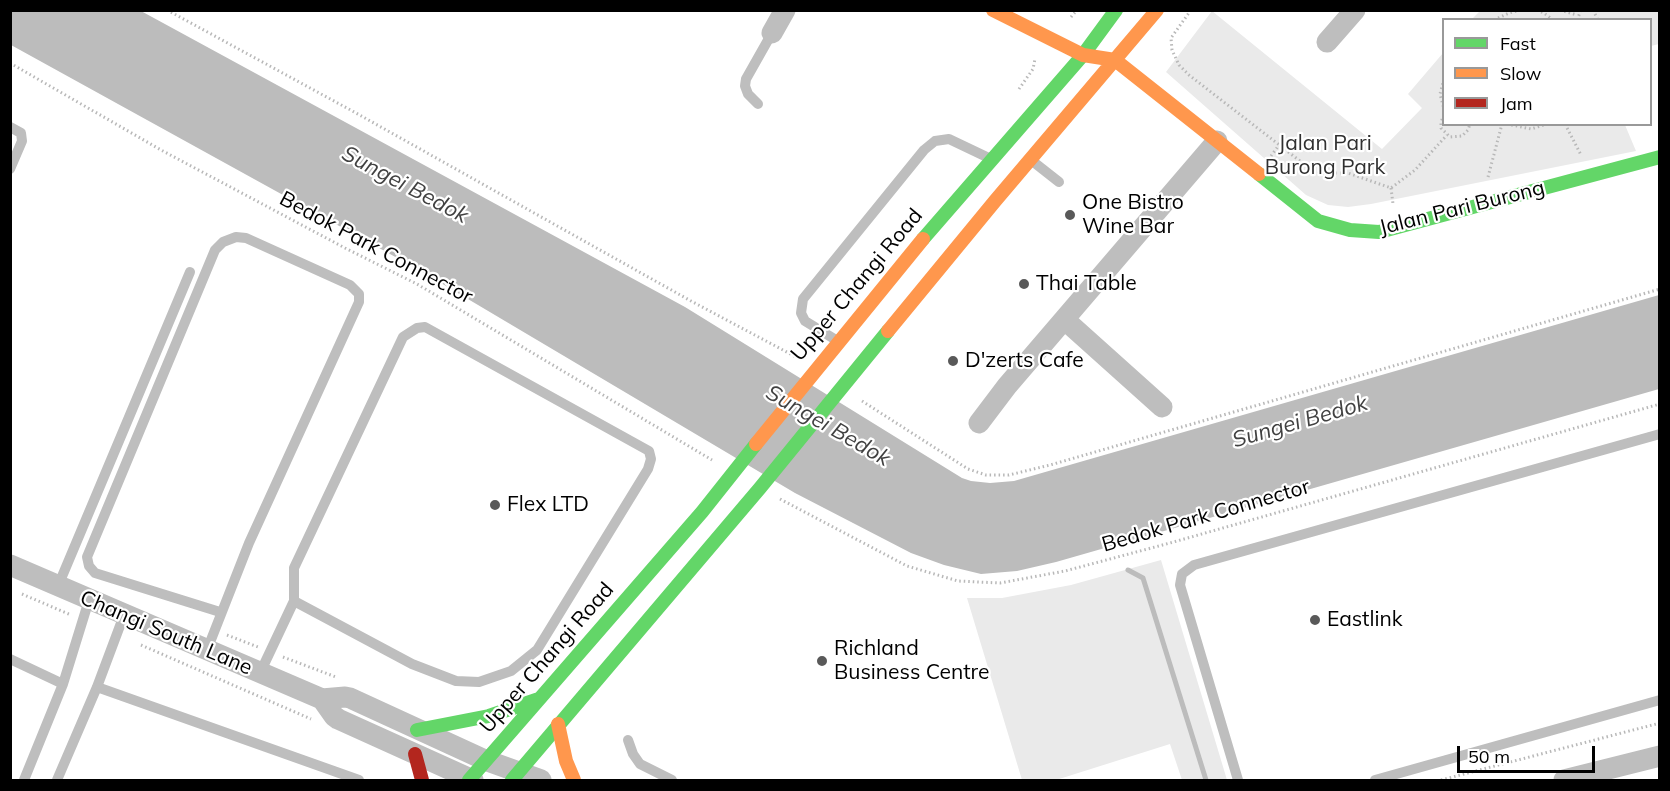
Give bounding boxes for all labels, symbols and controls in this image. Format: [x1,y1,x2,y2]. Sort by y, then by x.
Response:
legend [1442,18,1652,126]
text: Fast [1500,32,1536,55]
text: Slow [1500,62,1541,85]
text: Jam [1500,92,1533,115]
park label: Jalan Pari Burong Park [1265,131,1385,181]
water label: Sungei Bedok [337,141,473,229]
street label: Jalan Pari Burong [1377,175,1547,241]
street label: Bedok Park Connector [275,186,477,310]
place label: One Bistro Wine Bar [1082,190,1184,240]
street label: Upper Changi Road [786,204,928,366]
marker: One Bistro Wine Bar [1063,208,1077,222]
place label: Thai Table [1036,271,1137,297]
marker: Thai Table [1017,277,1031,291]
place label: D'zerts Cafe [965,348,1084,374]
marker: D'zerts Cafe [946,354,960,368]
water label: Sungei Bedok [761,380,895,472]
water label: Sungei Bedok [1229,390,1371,454]
street label: Bedok Park Connector [1099,474,1313,558]
place label: Flex LTD [507,492,589,518]
marker: Flex LTD [488,498,502,512]
street label: Upper Changi Road [475,578,619,738]
street label: Changi South Lane [76,585,256,681]
place label: Eastlink [1327,607,1403,633]
marker: Eastlink [1308,613,1322,627]
place label: Richland Business Centre [834,636,989,686]
marker: Richland Business Centre [815,654,829,668]
scale bar [1460,734,1598,772]
text: 50 m [1468,745,1510,768]

